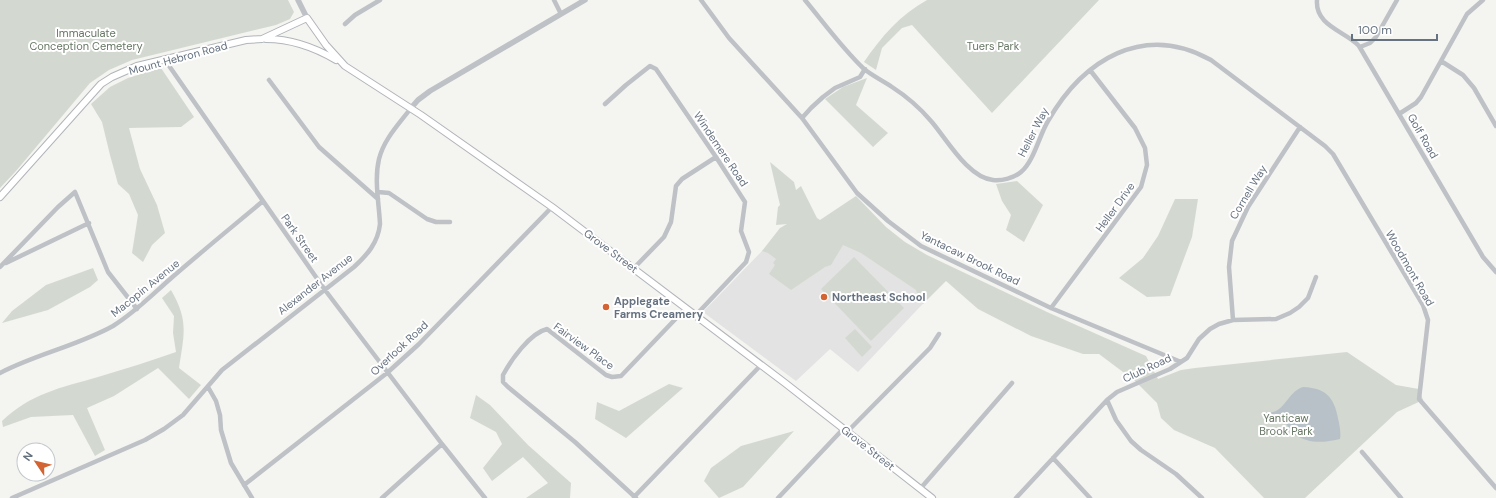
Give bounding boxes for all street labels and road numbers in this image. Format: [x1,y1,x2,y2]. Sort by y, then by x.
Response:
street label: Mount Hebron Road [127,38,229,78]
street label: Heller Way [1015,105,1051,159]
street label: Windemere Road [691,109,751,189]
street label: Golf Road [1405,111,1442,161]
street label: Cornell Way [1226,162,1270,222]
street label: Heller Drive [1092,179,1138,235]
street label: Park Street [278,211,322,265]
street label: Grove Street [581,226,641,276]
street label: Woodmont Road [1383,227,1437,309]
street label: Yantacaw Brook Road [918,228,1022,288]
street label: Alexander Avenue [275,250,355,318]
street label: Macopin Avenue [108,256,182,320]
street label: Overlook Road [367,318,431,378]
street label: Fairview Place [551,319,617,373]
street label: Club Road [1120,351,1174,385]
street label: Grove Street [838,423,898,473]

